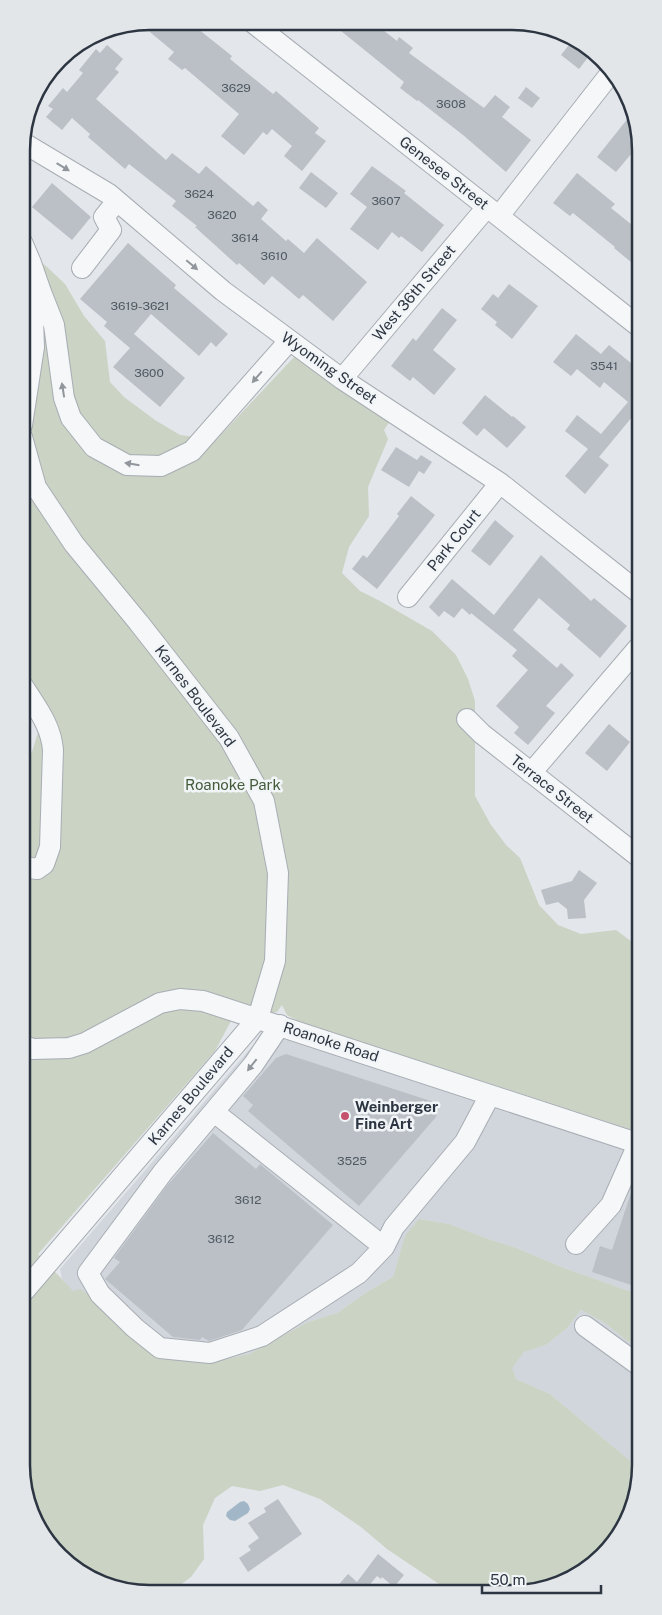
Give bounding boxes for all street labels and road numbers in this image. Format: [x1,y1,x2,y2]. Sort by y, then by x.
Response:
street label: Genesee Street [396,132,492,213]
street label: West 36th Street [369,241,459,344]
street label: Wyoming Street [278,328,381,407]
street label: Park Court [424,505,484,574]
street label: Karnes Boulevard [152,642,239,750]
street label: Terrace Street [508,751,597,826]
street label: Roanoke Road [281,1018,381,1065]
street label: Karnes Boulevard [145,1043,237,1148]

